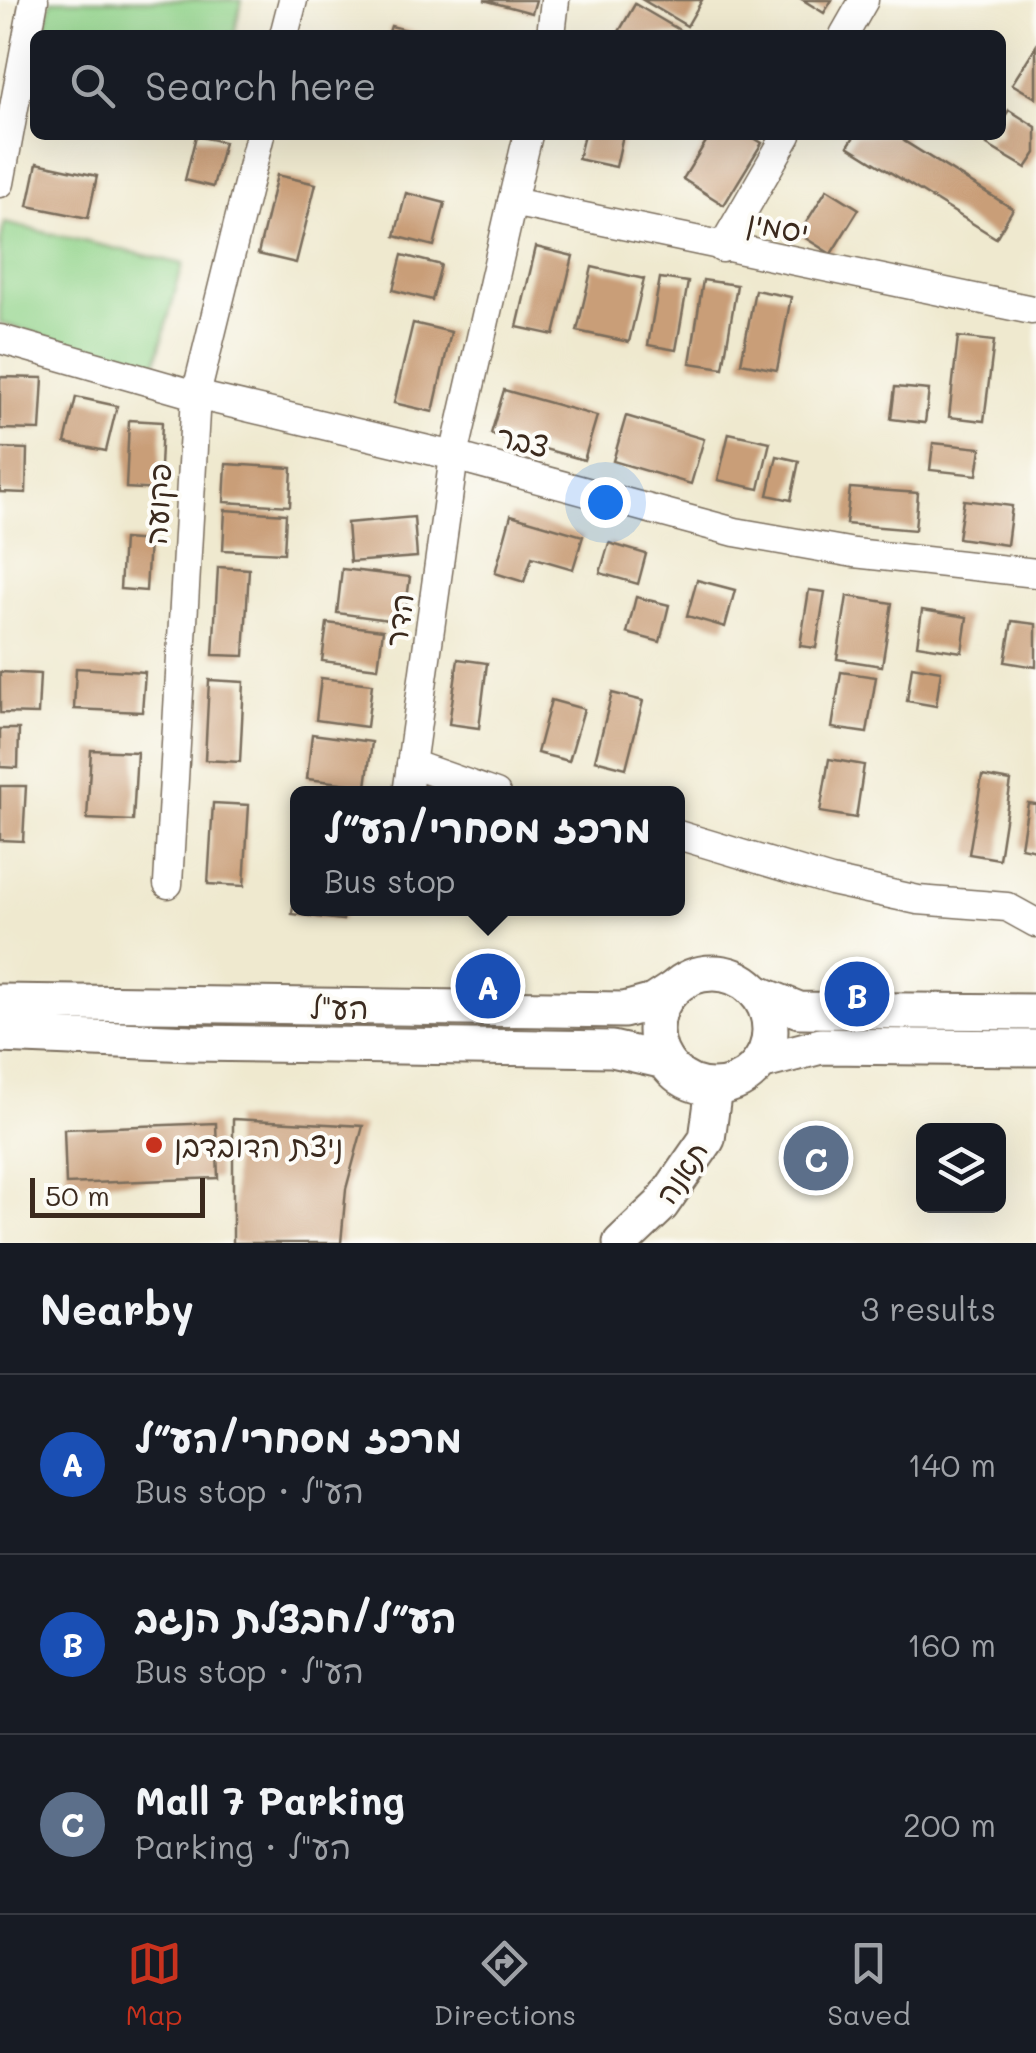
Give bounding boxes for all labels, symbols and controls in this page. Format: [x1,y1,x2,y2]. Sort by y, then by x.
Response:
search box [30,30,1006,140]
icon: search [65,58,120,113]
text: Search here [145,60,376,110]
street label: יסמין [744,200,812,253]
street label: צבר [493,414,553,466]
street label: פקועה [135,462,180,546]
your location [580,477,631,528]
street label: הדר [374,590,422,650]
popup [290,786,685,916]
text: מרכז מסחרי/הע״ל [324,802,651,852]
text: Bus stop [324,859,456,901]
pin: A [456,948,520,1024]
pin: B [824,956,890,1032]
street label: הע"ל [310,987,368,1027]
pin: C [784,1120,848,1196]
map controls [916,1123,1006,1213]
button: layers [916,1123,1006,1213]
place label: ניצת הדובדבן [174,1125,343,1166]
street label: תאנה [645,1132,717,1212]
marker: ניצת הדובדבן [143,1134,165,1156]
scale bar [30,1173,205,1218]
text: 50 m [45,1177,110,1213]
text: Nearby [40,1281,194,1336]
text: 3 results [860,1287,996,1329]
text: מרכז מסחרי/הע״ל [135,1412,462,1462]
text: A [61,1443,84,1485]
text: 140 m [907,1443,996,1485]
text: Bus stop · הע"ל [135,1469,364,1511]
text: הע״ל/חבצלת הנגב [135,1592,456,1642]
text: B [62,1623,83,1665]
text: 160 m [907,1623,996,1665]
text: Bus stop · הע"ל [135,1649,364,1691]
text: Mall 7 Parking [135,1775,405,1825]
text: C [61,1803,84,1845]
text: 200 m [903,1803,996,1845]
text: Parking · הע"ל [135,1825,351,1867]
tab: Map [126,1936,183,2032]
tab: Directions [434,1936,576,2032]
tab: Saved [827,1936,910,2032]

